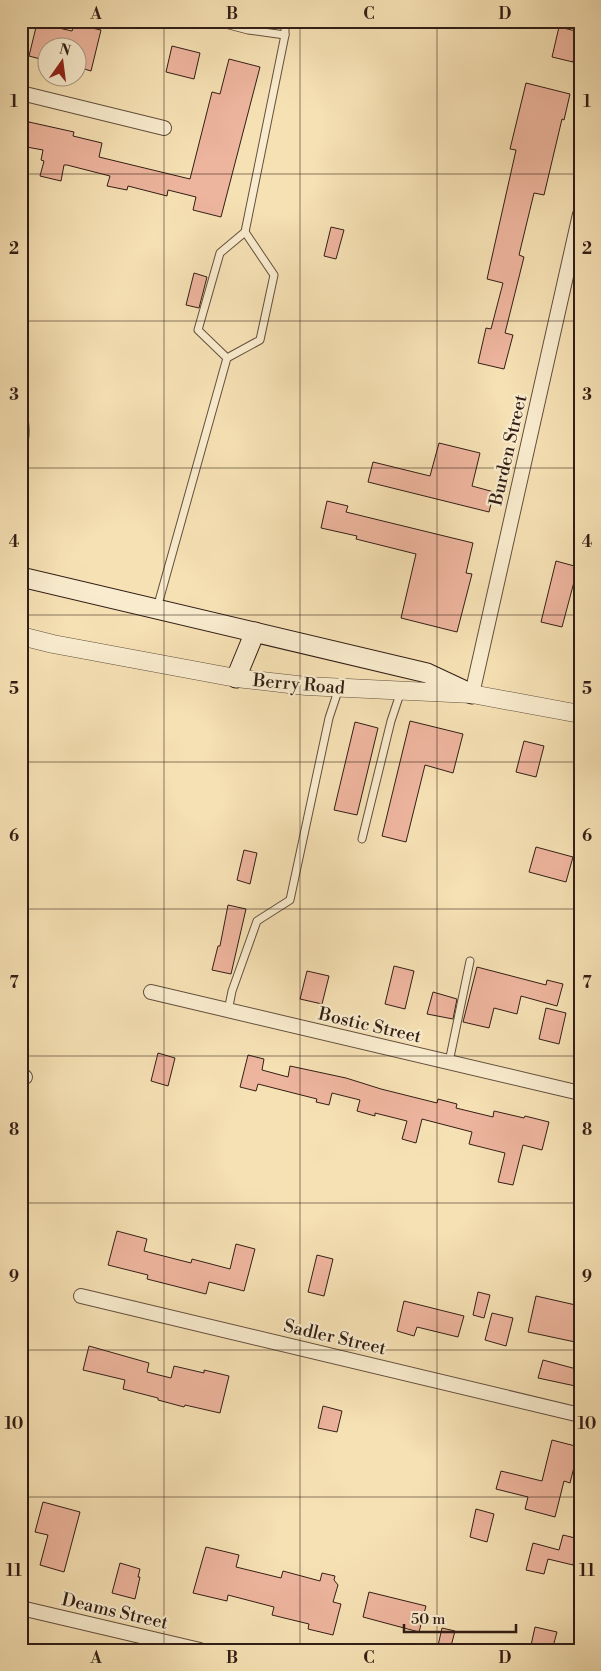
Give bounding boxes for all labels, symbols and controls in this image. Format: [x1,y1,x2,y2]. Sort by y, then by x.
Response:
text: A [89,4,102,24]
text: B [226,4,238,24]
text: C [363,4,375,24]
text: D [499,4,512,24]
north arrow [38,38,88,88]
text: N [57,40,72,60]
text: 1 [10,92,18,112]
text: 1 [583,92,591,112]
text: 2 [9,239,19,259]
text: 2 [582,239,592,259]
text: 3 [9,385,19,405]
text: 3 [582,385,592,405]
street label: Burden Street [484,392,533,509]
text: 4 [9,532,20,552]
text: 4 [582,532,593,552]
street label: Berry Road [251,669,347,700]
text: 5 [9,679,19,699]
text: 5 [582,679,592,699]
text: 6 [9,826,19,846]
text: 6 [582,826,592,846]
text: 7 [9,973,19,993]
text: 7 [582,973,592,993]
street label: Bostic Street [315,1002,424,1049]
text: 8 [9,1120,19,1140]
text: 8 [582,1120,592,1140]
text: 9 [9,1267,19,1287]
text: 9 [582,1267,592,1287]
street label: Sadler Street [281,1315,389,1361]
text: 10 [5,1414,23,1434]
text: 10 [578,1414,596,1434]
text: 11 [6,1561,22,1581]
text: 11 [579,1561,595,1581]
street label: Deams Street [59,1588,171,1635]
scale bar [404,1601,516,1633]
text: 50 m [411,1610,445,1629]
text: A [89,1648,102,1668]
text: B [226,1648,238,1668]
text: C [363,1648,375,1668]
text: D [499,1648,512,1668]

